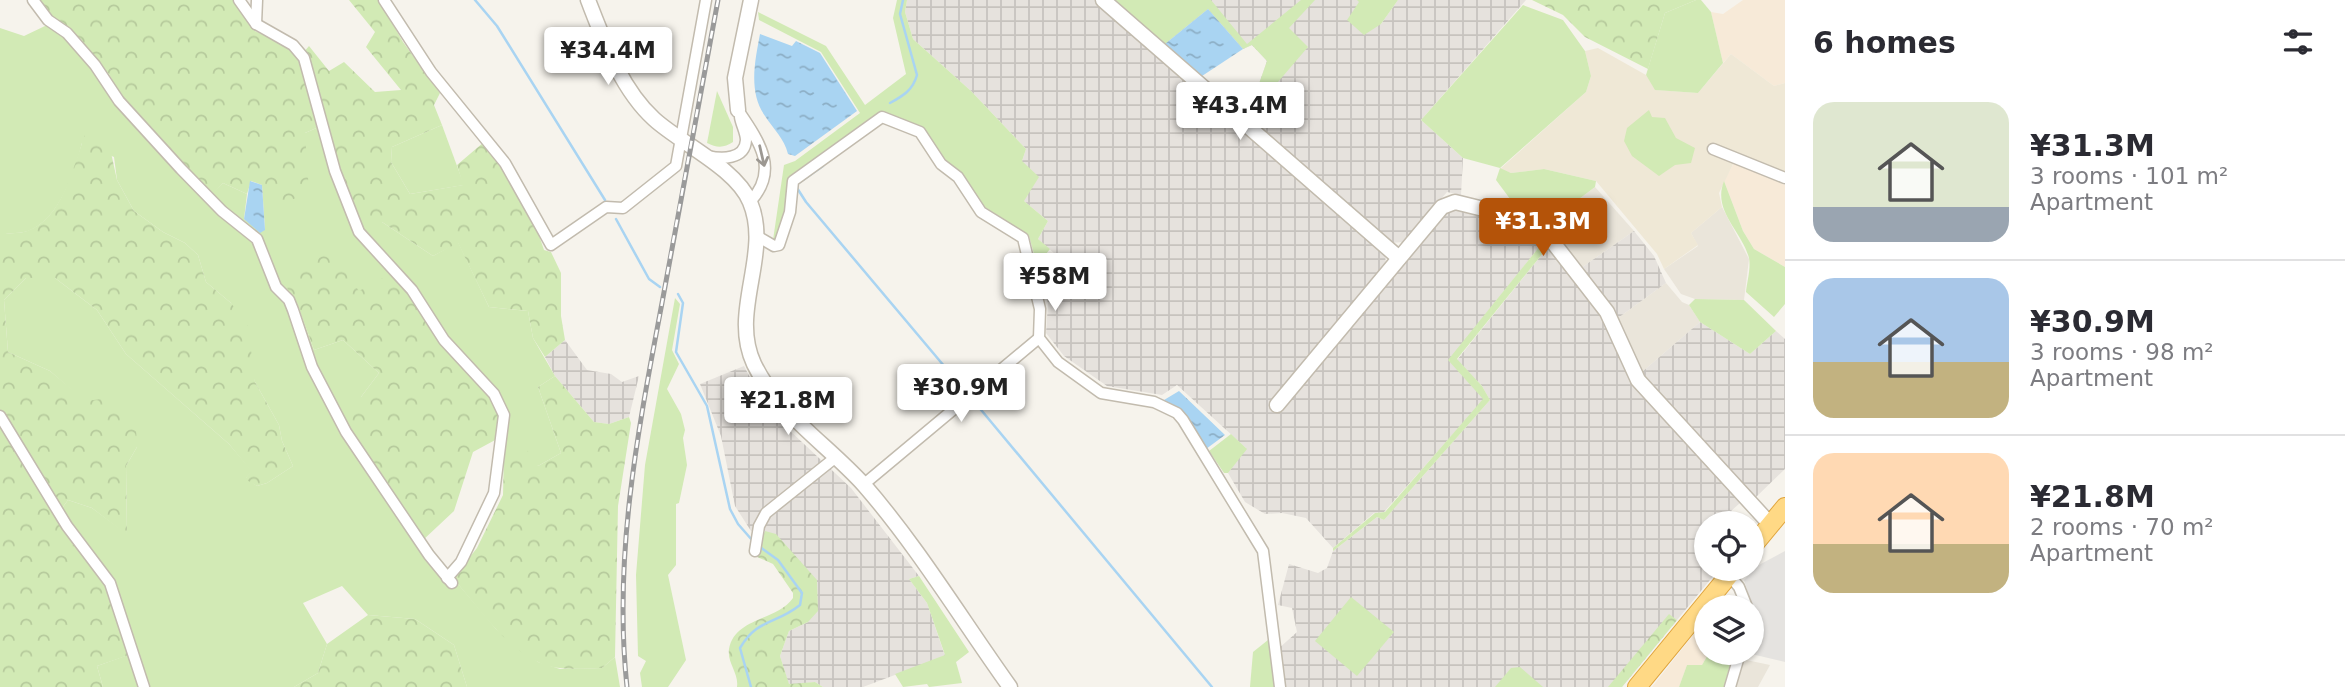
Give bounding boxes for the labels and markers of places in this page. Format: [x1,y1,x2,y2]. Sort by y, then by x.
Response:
pin: ¥34.4M [551,28,665,87]
pin: ¥43.4M [1183,82,1297,142]
pin: ¥31.3M [1486,198,1600,258]
pin: ¥58M [1014,254,1096,313]
pin: ¥30.9M [904,364,1018,424]
pin: ¥21.8M [731,378,845,437]

